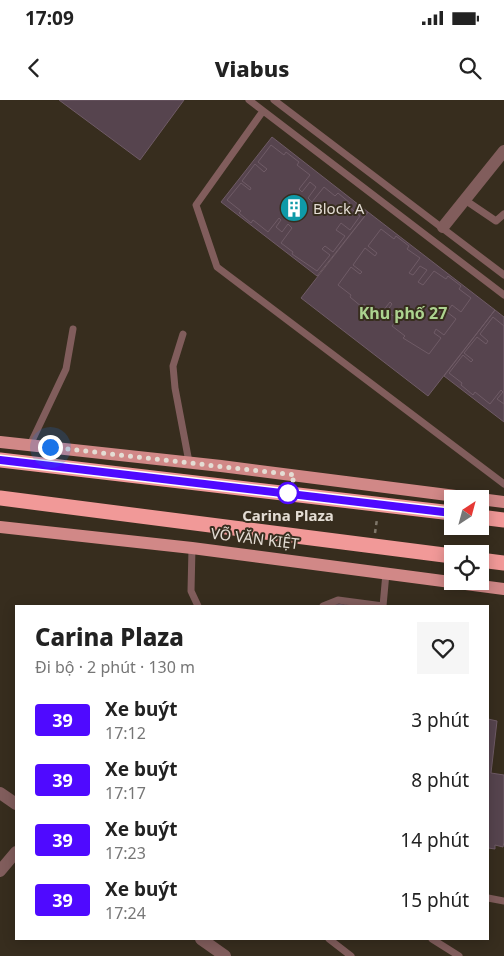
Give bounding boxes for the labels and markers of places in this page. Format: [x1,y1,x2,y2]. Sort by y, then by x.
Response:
building icon: Block A [279,193,309,223]
place label: Block A [313,198,365,218]
marker: Carina Plaza [277,482,299,504]
place label: Carina Plaza [242,505,334,525]

